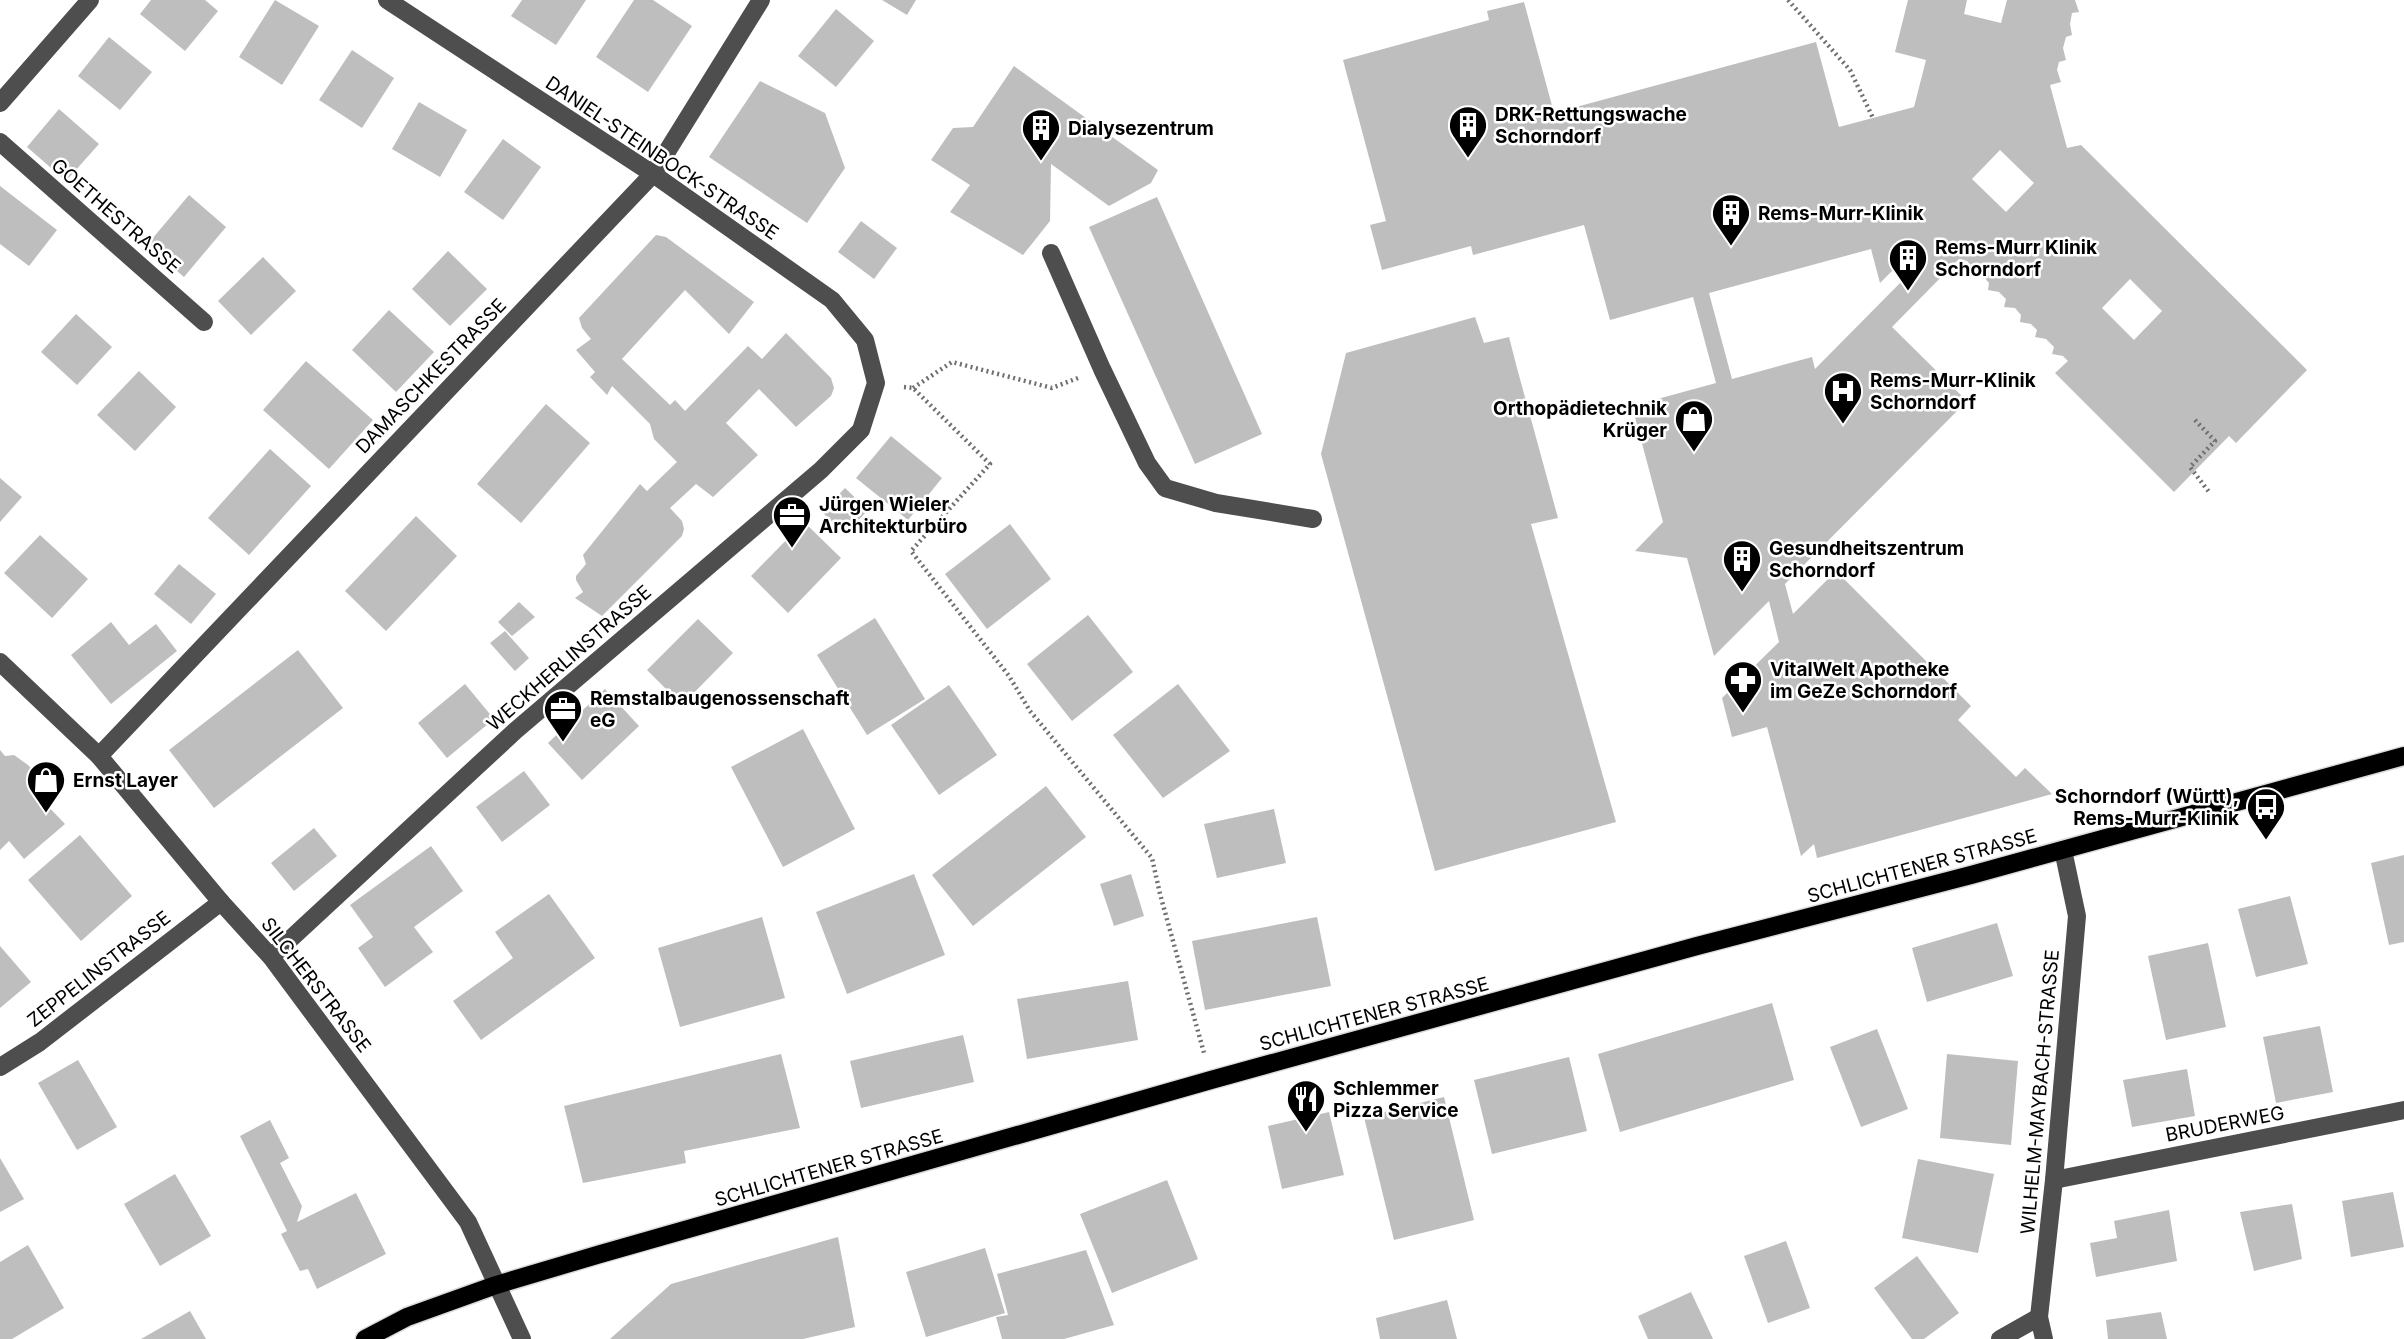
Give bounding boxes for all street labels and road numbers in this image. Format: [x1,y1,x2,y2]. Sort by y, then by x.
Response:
street label: DANIEL-STEINBOCK-STRASSE [541,71,783,245]
street label: GOETHESTRASSE [47,154,185,278]
street label: DAMASCHKESTRASSE [351,294,511,458]
street label: WECKHERLINSTRASSE [482,580,656,736]
street label: SCHLICHTENER STRASSE [1805,824,2039,908]
street label: ZEPPELINSTRASSE [23,906,175,1032]
street label: SILCHERSTRASSE [256,913,376,1057]
street label: WILHELM-MAYBACH-STRASSE [2016,949,2064,1235]
street label: SCHLICHTENER STRASSE [1257,972,1491,1056]
street label: BRUDERWEG [2164,1101,2286,1147]
street label: SCHLICHTENER STRASSE [712,1124,946,1212]

